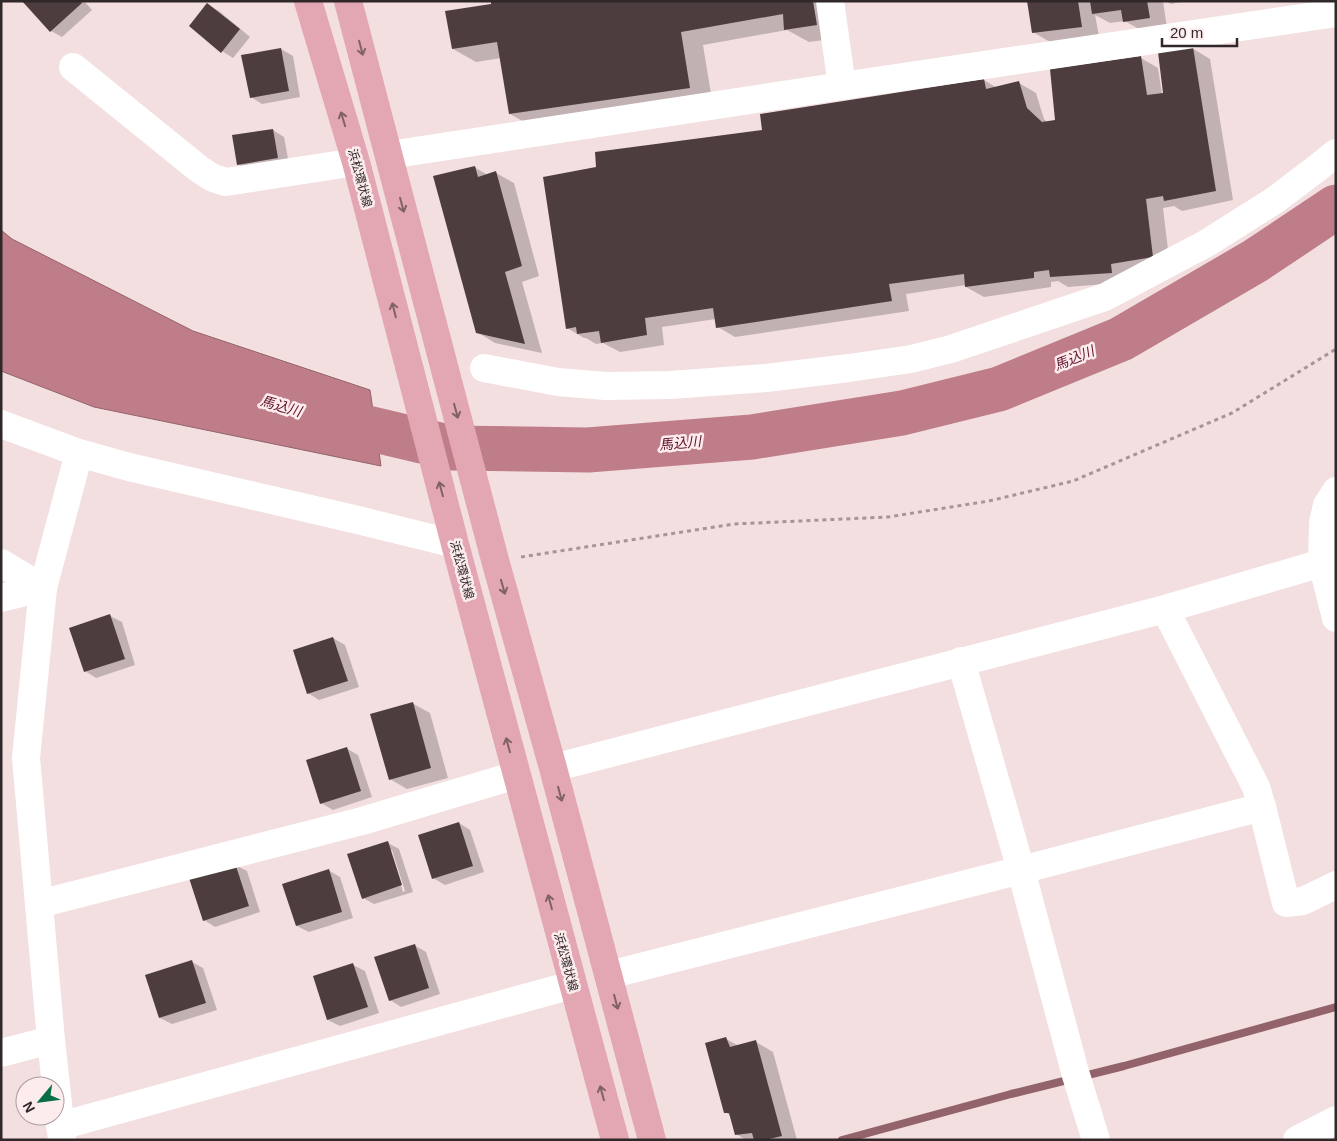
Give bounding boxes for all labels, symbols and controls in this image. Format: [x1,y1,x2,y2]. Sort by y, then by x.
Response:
scale bar [1162,15,1237,47]
text: 20 m [1170,24,1203,41]
one-way arrow [357,40,366,56]
one-way arrow [338,111,348,127]
street label: 浜松環状線 [345,147,375,209]
one-way arrow [398,197,408,213]
one-way arrow [389,302,398,318]
water label: 馬込川 [1052,342,1098,373]
water label: 馬込川 [259,393,305,420]
one-way arrow [452,403,461,419]
water label: 馬込川 [658,433,704,453]
one-way arrow [435,482,445,498]
street label: 浜松環状線 [447,539,477,601]
one-way arrow [498,579,508,595]
one-way arrow [503,737,513,753]
one-way arrow [556,786,565,802]
one-way arrow [545,895,554,911]
street label: 浜松環状線 [551,931,581,993]
one-way arrow [612,993,621,1009]
north arrow [15,1076,65,1126]
one-way arrow [596,1085,606,1101]
text: N [19,1099,38,1116]

